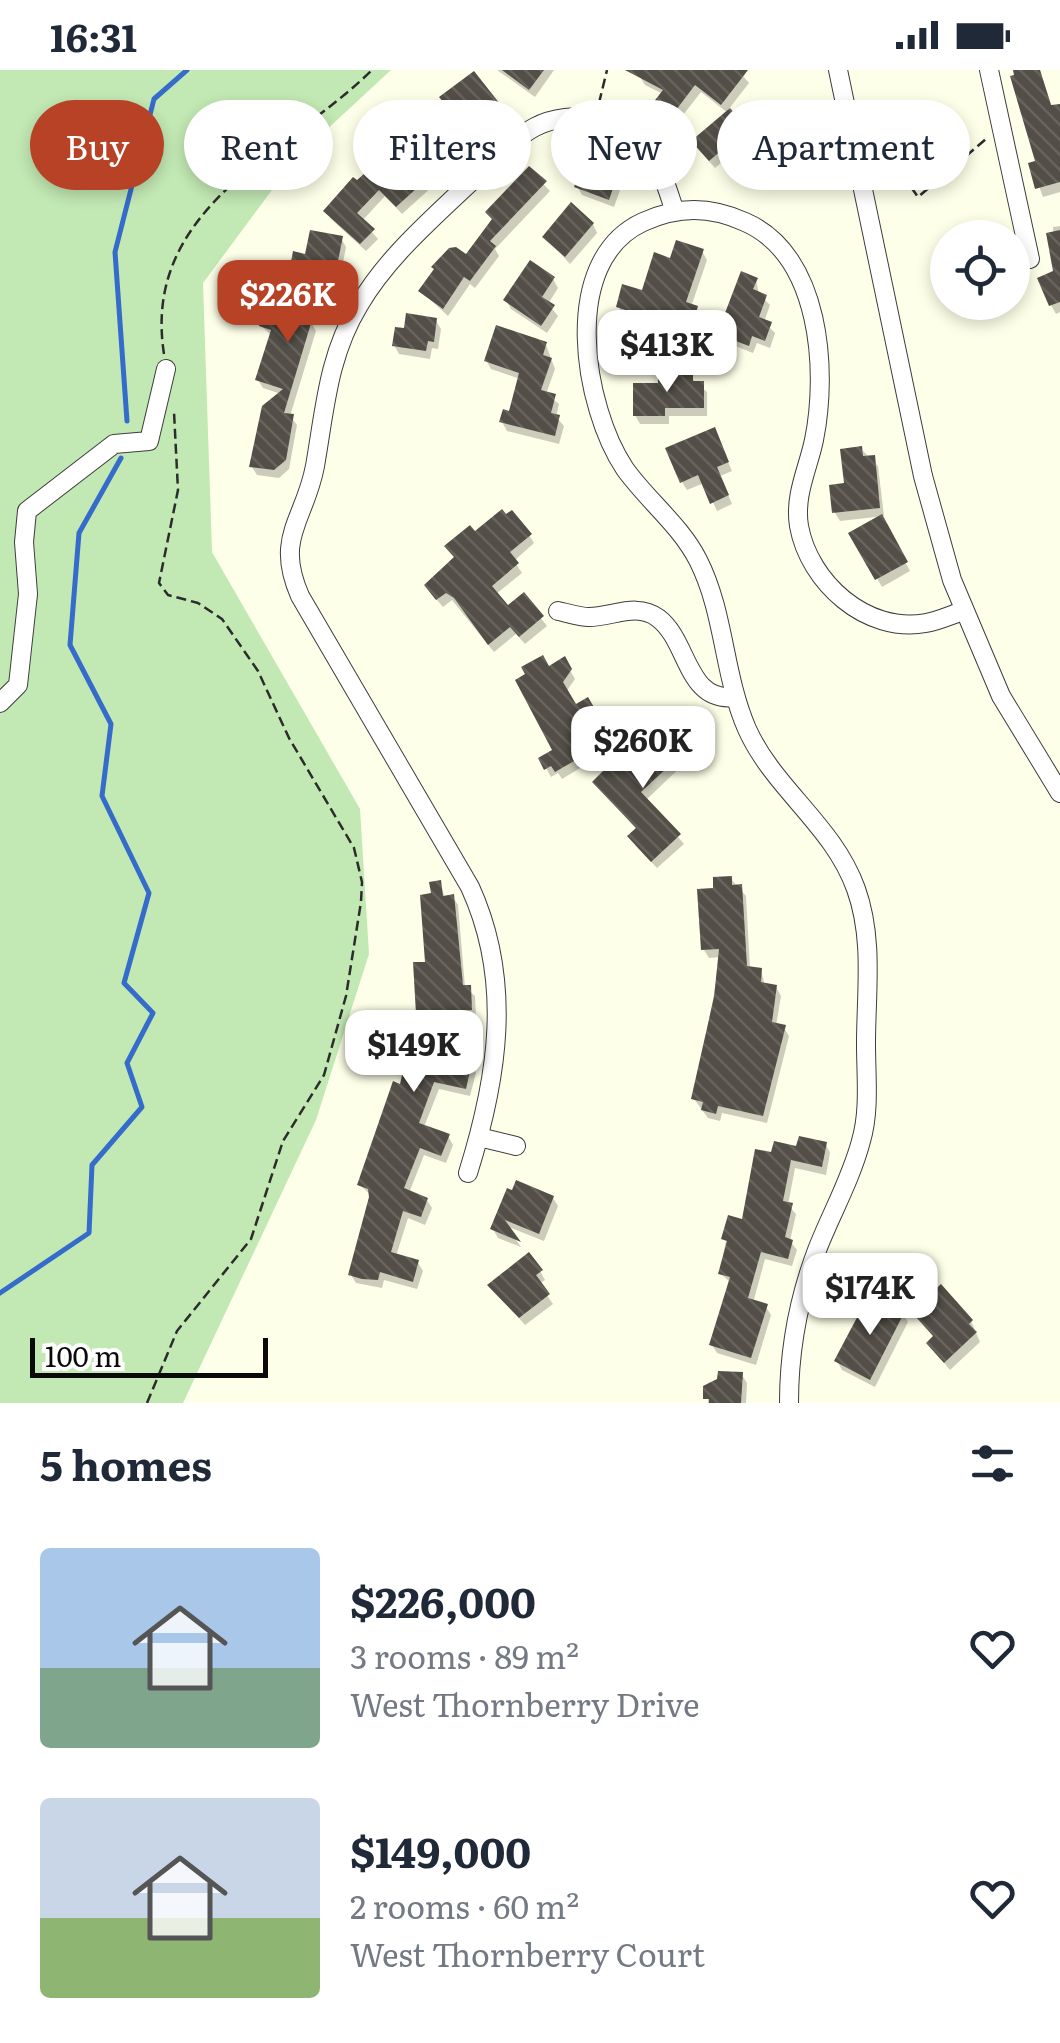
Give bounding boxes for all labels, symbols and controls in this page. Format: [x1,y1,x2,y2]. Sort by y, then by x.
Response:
text: 16:31 [50,7,137,64]
chip: Buy [30,100,164,190]
chip: Rent [184,100,333,190]
chip: Filters [353,100,531,190]
chip: New [551,100,697,190]
chip: Apartment [717,100,970,190]
map controls [930,220,1030,320]
button: locate [930,220,1030,320]
pin: $226K [218,260,358,345]
text: $226K [239,268,337,316]
pin: $413K [597,310,737,395]
text: $413K [620,318,714,366]
pin: $260K [573,706,713,791]
text: $260K [593,714,693,762]
pin: $149K [344,1010,484,1095]
text: $149K [367,1018,461,1066]
pin: $174K [800,1253,940,1338]
text: $174K [825,1261,915,1309]
scale bar [30,1333,268,1378]
text: 100 m [45,1334,122,1376]
text: 5 homes [40,1432,212,1494]
icon: filters [965,1436,1020,1491]
text: $226,000 [350,1569,536,1631]
icon: home [120,1588,240,1708]
icon: heart [965,1621,1020,1676]
text: 3 rooms · 89 m² [350,1631,579,1679]
text: West Thornberry Drive [350,1679,700,1727]
text: $149,000 [350,1819,531,1881]
icon: home [120,1838,240,1958]
icon: heart [965,1871,1020,1926]
text: 2 rooms · 60 m² [350,1881,579,1929]
text: West Thornberry Court [350,1929,705,1977]

